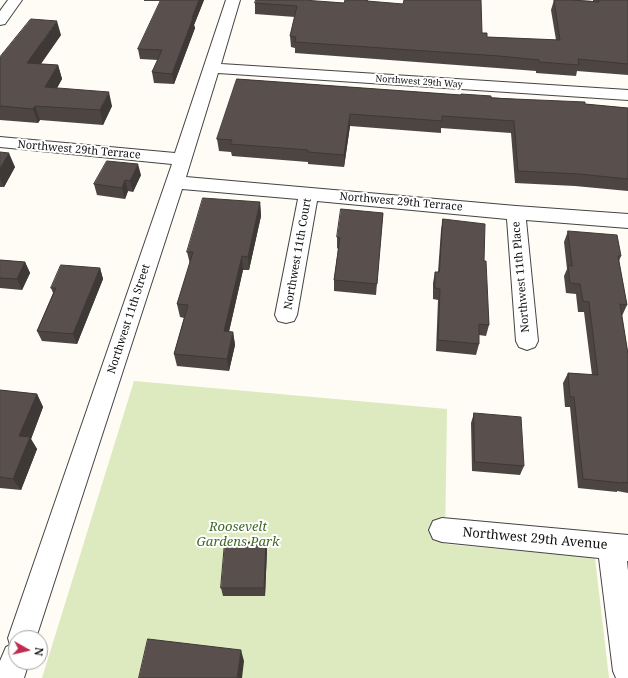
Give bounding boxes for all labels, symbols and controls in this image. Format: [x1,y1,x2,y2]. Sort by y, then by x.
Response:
street label: Northwest 29th Way [375,74,463,90]
street label: Northwest 29th Terrace [17,138,141,162]
street label: Northwest 29th Terrace [339,190,463,214]
street label: Northwest 11th Court [282,197,314,311]
street label: Northwest 11th Place [510,221,532,333]
street label: Northwest 11th Street [105,262,153,376]
park label: Roosevelt Gardens Park [197,519,279,550]
street label: Northwest 29th Avenue [462,525,608,553]
north arrow [8,630,48,670]
text: N [31,646,47,657]

